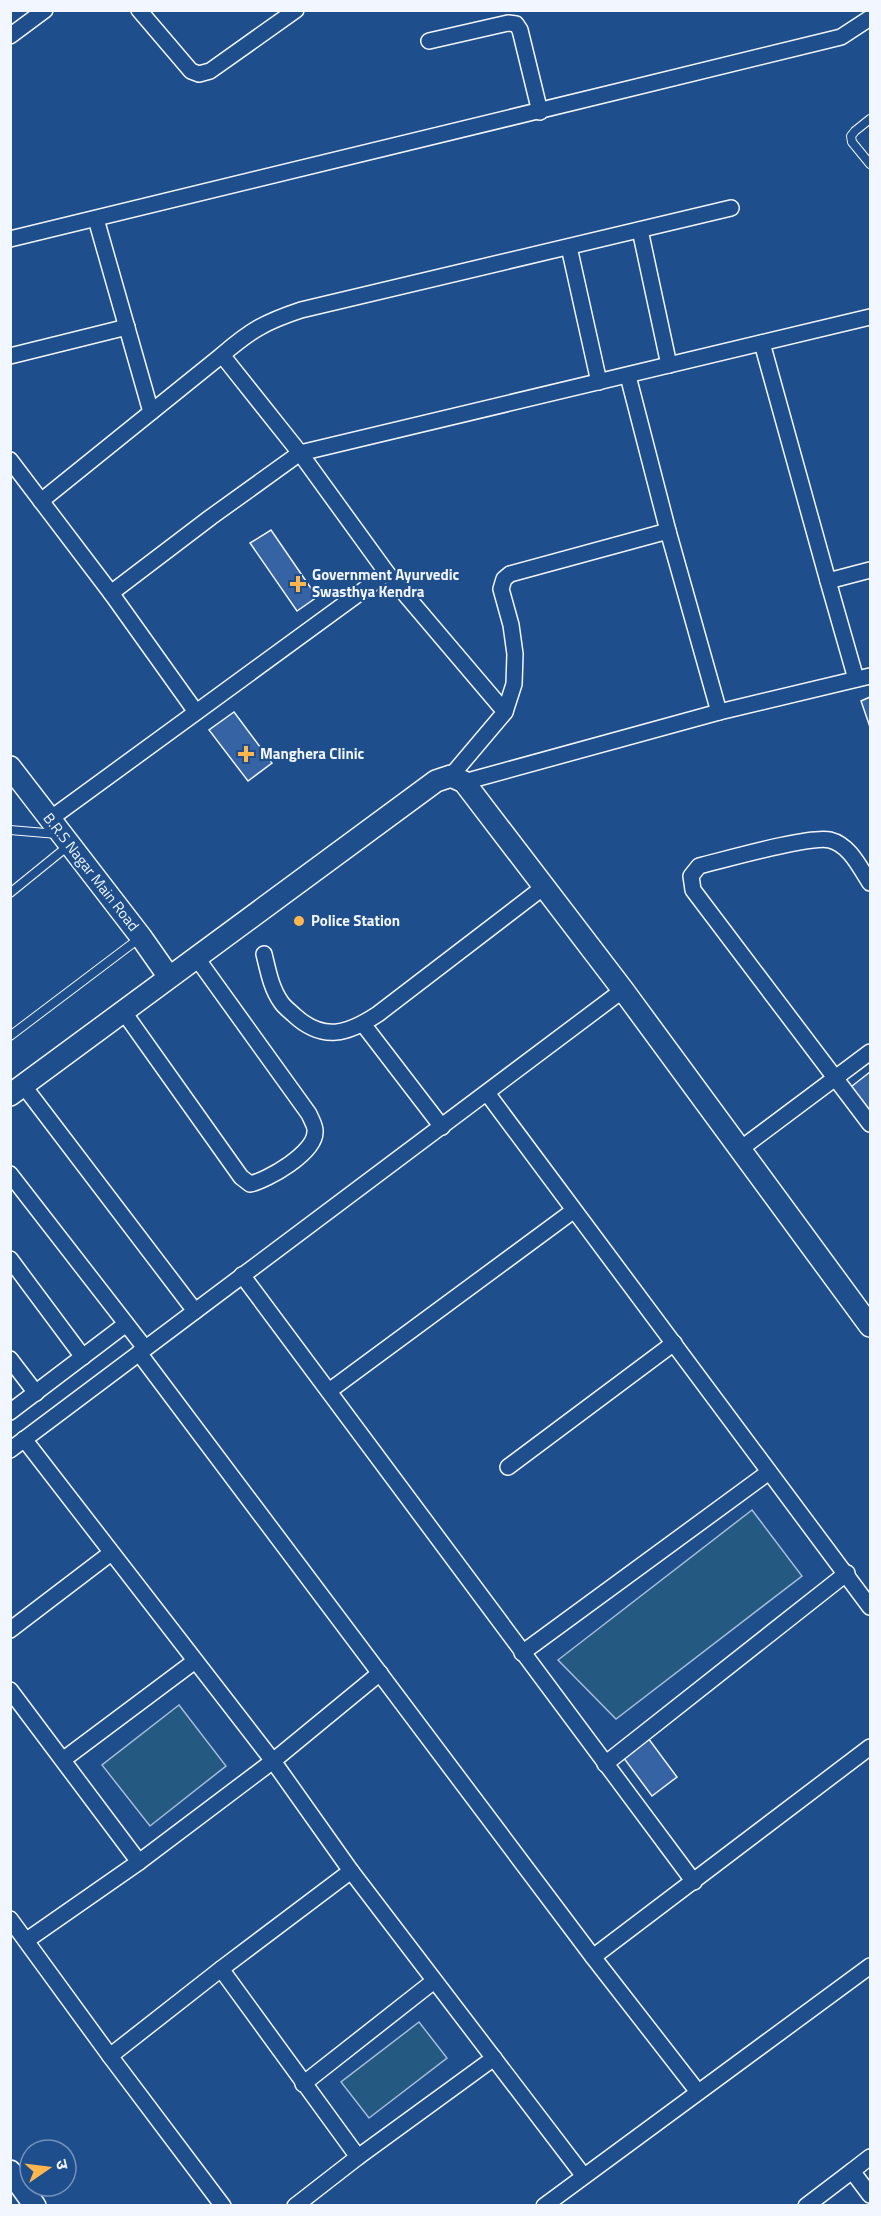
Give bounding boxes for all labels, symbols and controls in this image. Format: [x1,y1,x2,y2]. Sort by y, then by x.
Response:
place label: Government Ayurvedic Swasthya Kendra [312,563,460,603]
marker: Government Ayurvedic Swasthya Kendra [289,575,307,593]
place label: Manghera Clinic [260,742,365,765]
marker: Manghera Clinic [237,745,255,763]
street label: B.R.S Nagar Main Road [38,807,145,936]
place label: Police Station [311,909,400,932]
marker: Police Station [292,914,306,928]
north arrow [18,2138,78,2198]
text: उ [50,2157,75,2172]

